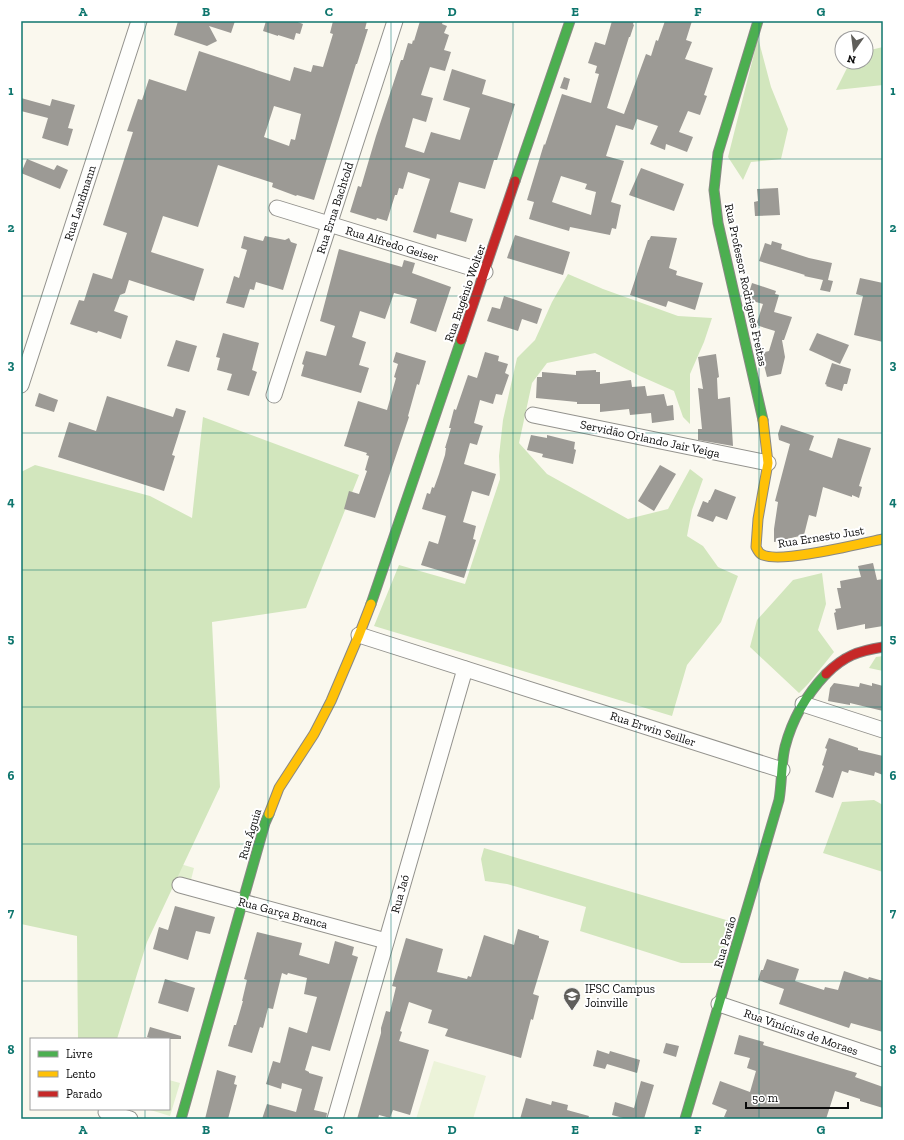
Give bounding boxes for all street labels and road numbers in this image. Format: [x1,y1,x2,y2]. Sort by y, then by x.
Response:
street label: Rua Erna Bachtold [314,160,357,256]
street label: Rua Landmann [61,163,99,242]
street label: Rua Professor Rodrigues Freitas [722,202,770,368]
street label: Rua Alfredo Geiser [344,223,440,265]
street label: Rua Eugênio Wolter [442,242,488,344]
street label: Servidão Orlando Jair Veiga [579,417,721,461]
street label: Rua Ernesto Just [777,523,866,551]
street label: Rua Erwin Seiller [608,709,698,749]
street label: Rua Águia [235,806,264,861]
street label: Rua Jaó [388,873,412,915]
street label: Rua Garça Branca [237,894,330,932]
street label: Rua Pavão [711,915,739,969]
street label: Rua Vinícius de Moraes [742,1006,860,1058]

